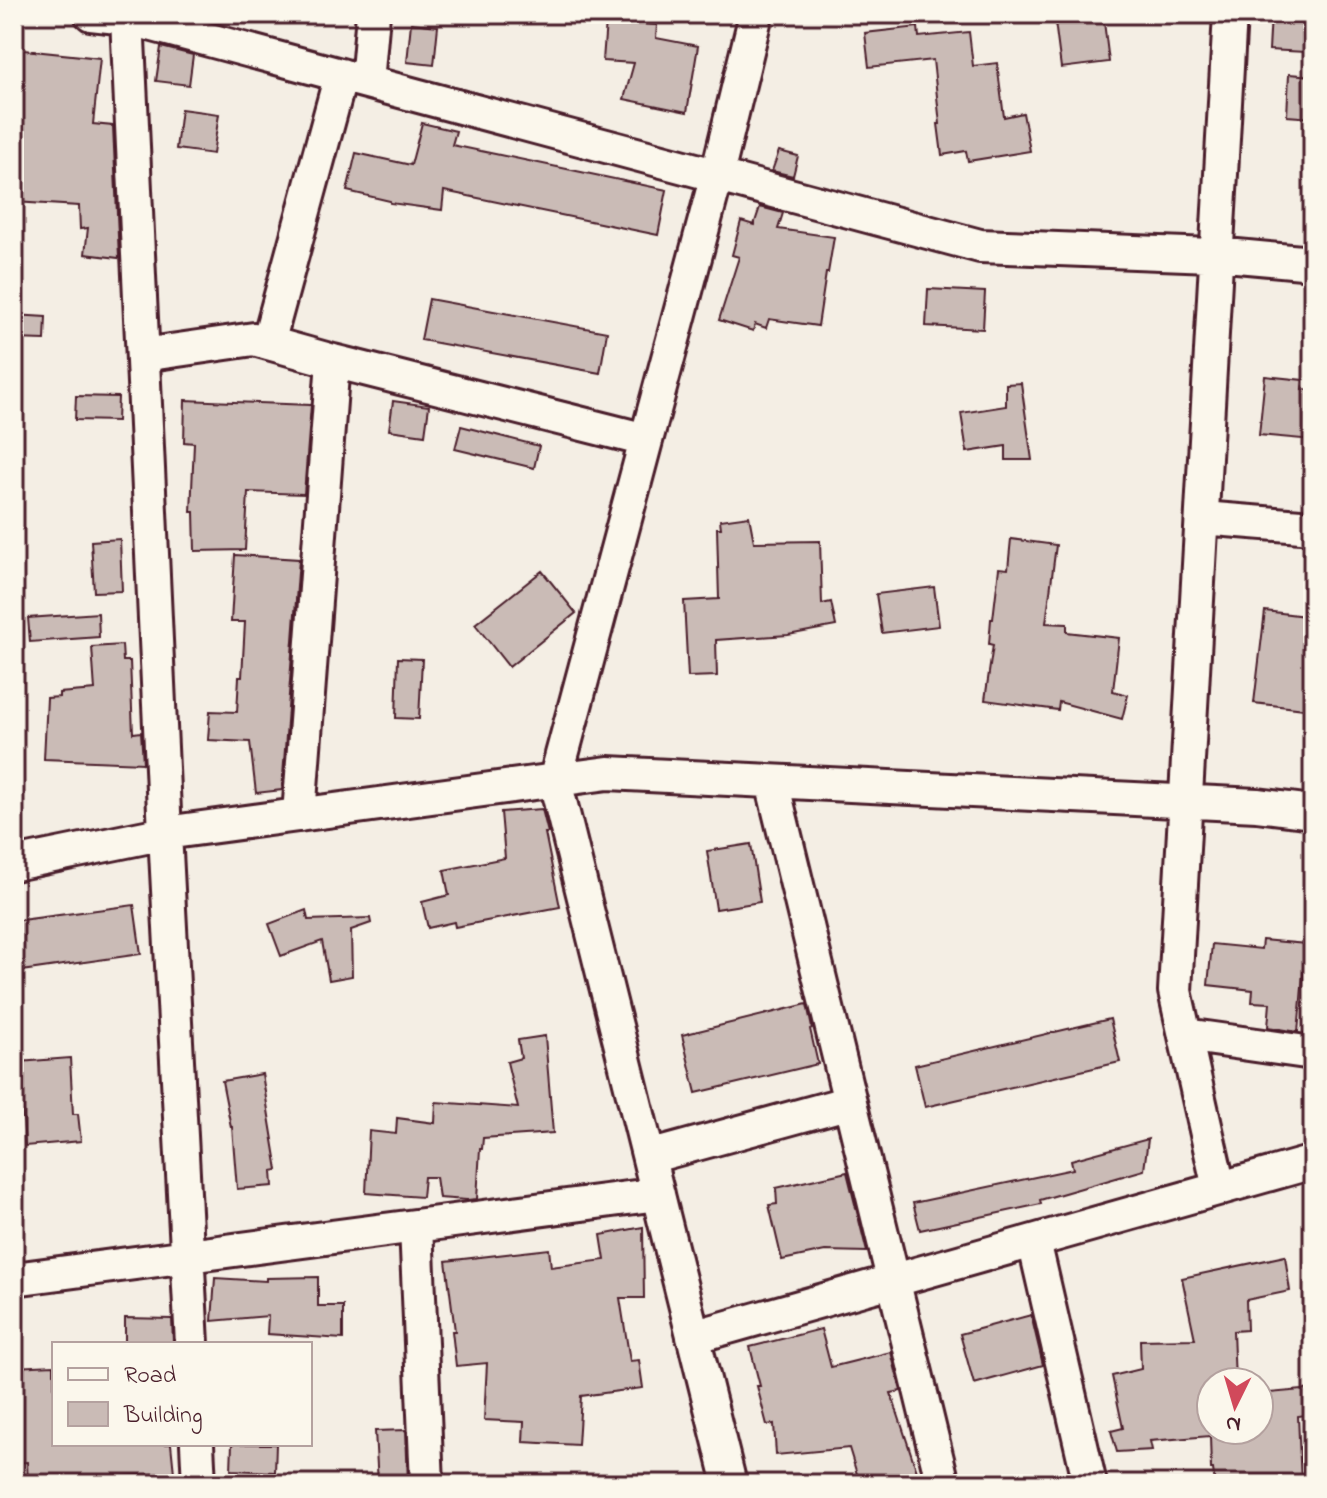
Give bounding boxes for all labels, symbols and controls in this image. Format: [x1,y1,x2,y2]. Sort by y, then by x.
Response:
legend [52,1342,312,1446]
text: Road [124,1359,177,1394]
north arrow [1195,1366,1275,1446]
text: Building [123,1399,203,1434]
text: N [1225,1406,1242,1440]

